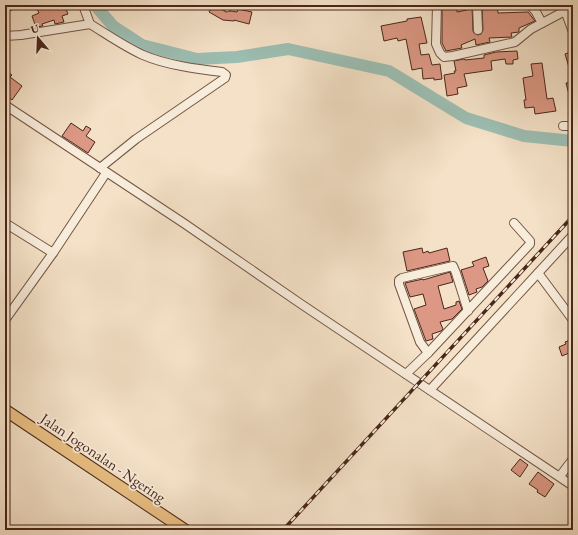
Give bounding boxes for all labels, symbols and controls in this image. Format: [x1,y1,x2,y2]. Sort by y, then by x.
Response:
north arrow [18,18,58,58]
text: U [29,20,42,36]
street label: Jalan Jogonalan - Ngering [35,407,170,507]

